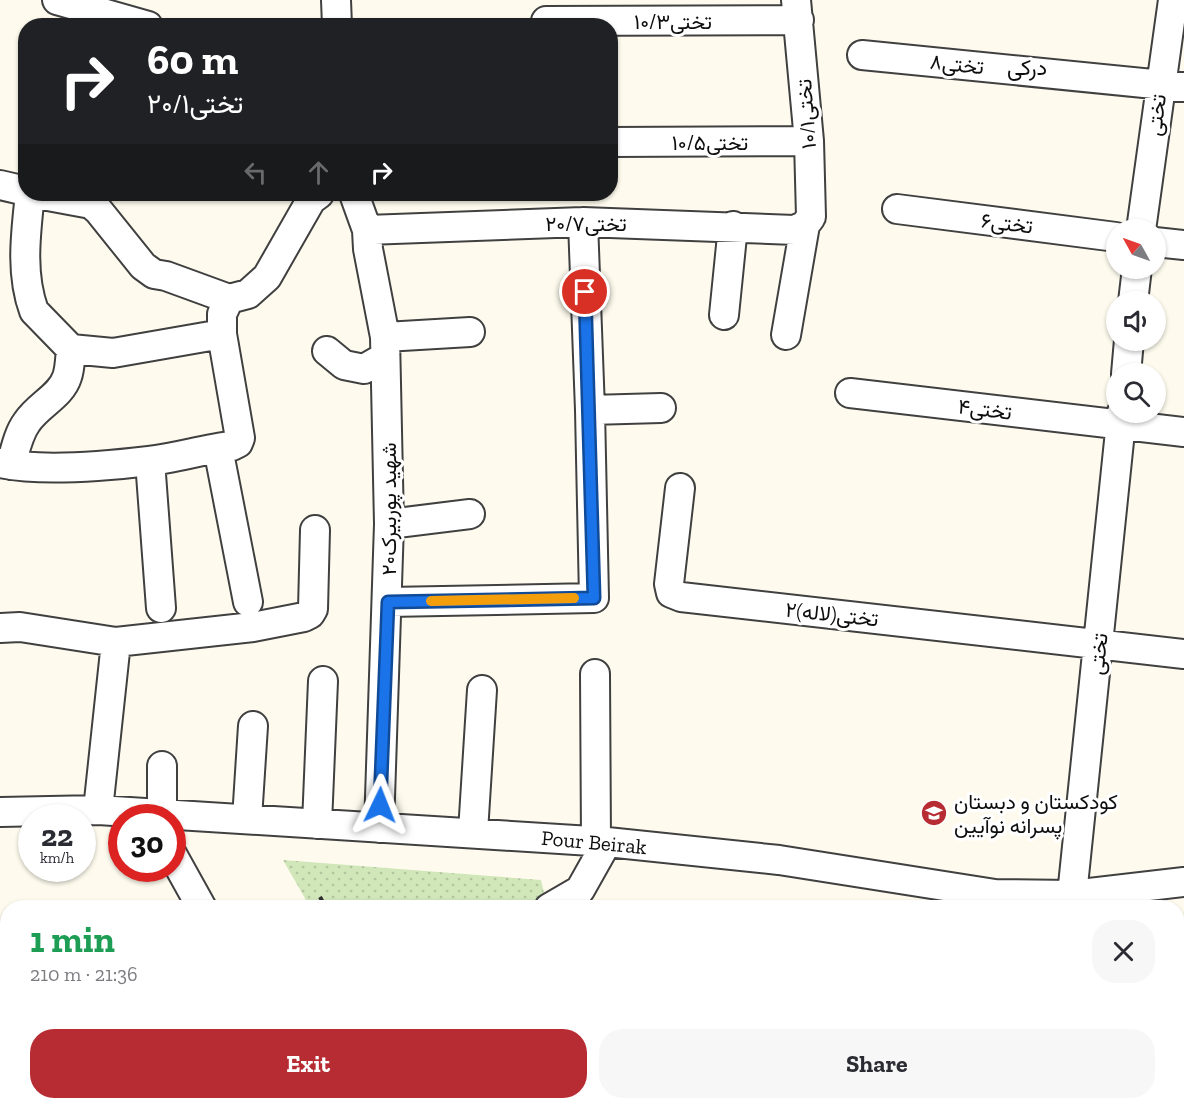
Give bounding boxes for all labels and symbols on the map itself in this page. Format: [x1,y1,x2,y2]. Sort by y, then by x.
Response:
street label: تختی۱۰/۳ [634,9,712,34]
street label: تختی۸ [929,49,985,79]
district label: درکی [1007,54,1047,81]
street label: تختی۱۰/۱ [791,78,821,150]
street label: تختی [1141,93,1171,137]
street label: تختی۱۰/۵ [672,130,748,155]
street label: تختی۶ [980,207,1034,239]
street label: تختی۲۰/۷ [545,211,627,236]
north arrow [1106,219,1166,279]
pin [559,266,610,317]
street label: تختی۴ [957,393,1013,425]
street label: شهید پوربیرک۲۰ [376,442,403,576]
street label: ۲تختی(لاله) [784,597,880,631]
street label: تختی [1083,632,1113,676]
position arrow [348,773,412,837]
place label: کودکستان و دبستان پسرانه نوآیین [954,789,1118,840]
school or university icon: کودکستان و دبستان پسرانه نوآیین [919,798,949,828]
speed limit sign: 30 [108,804,186,882]
street label: Pour Beirak [540,825,648,859]

